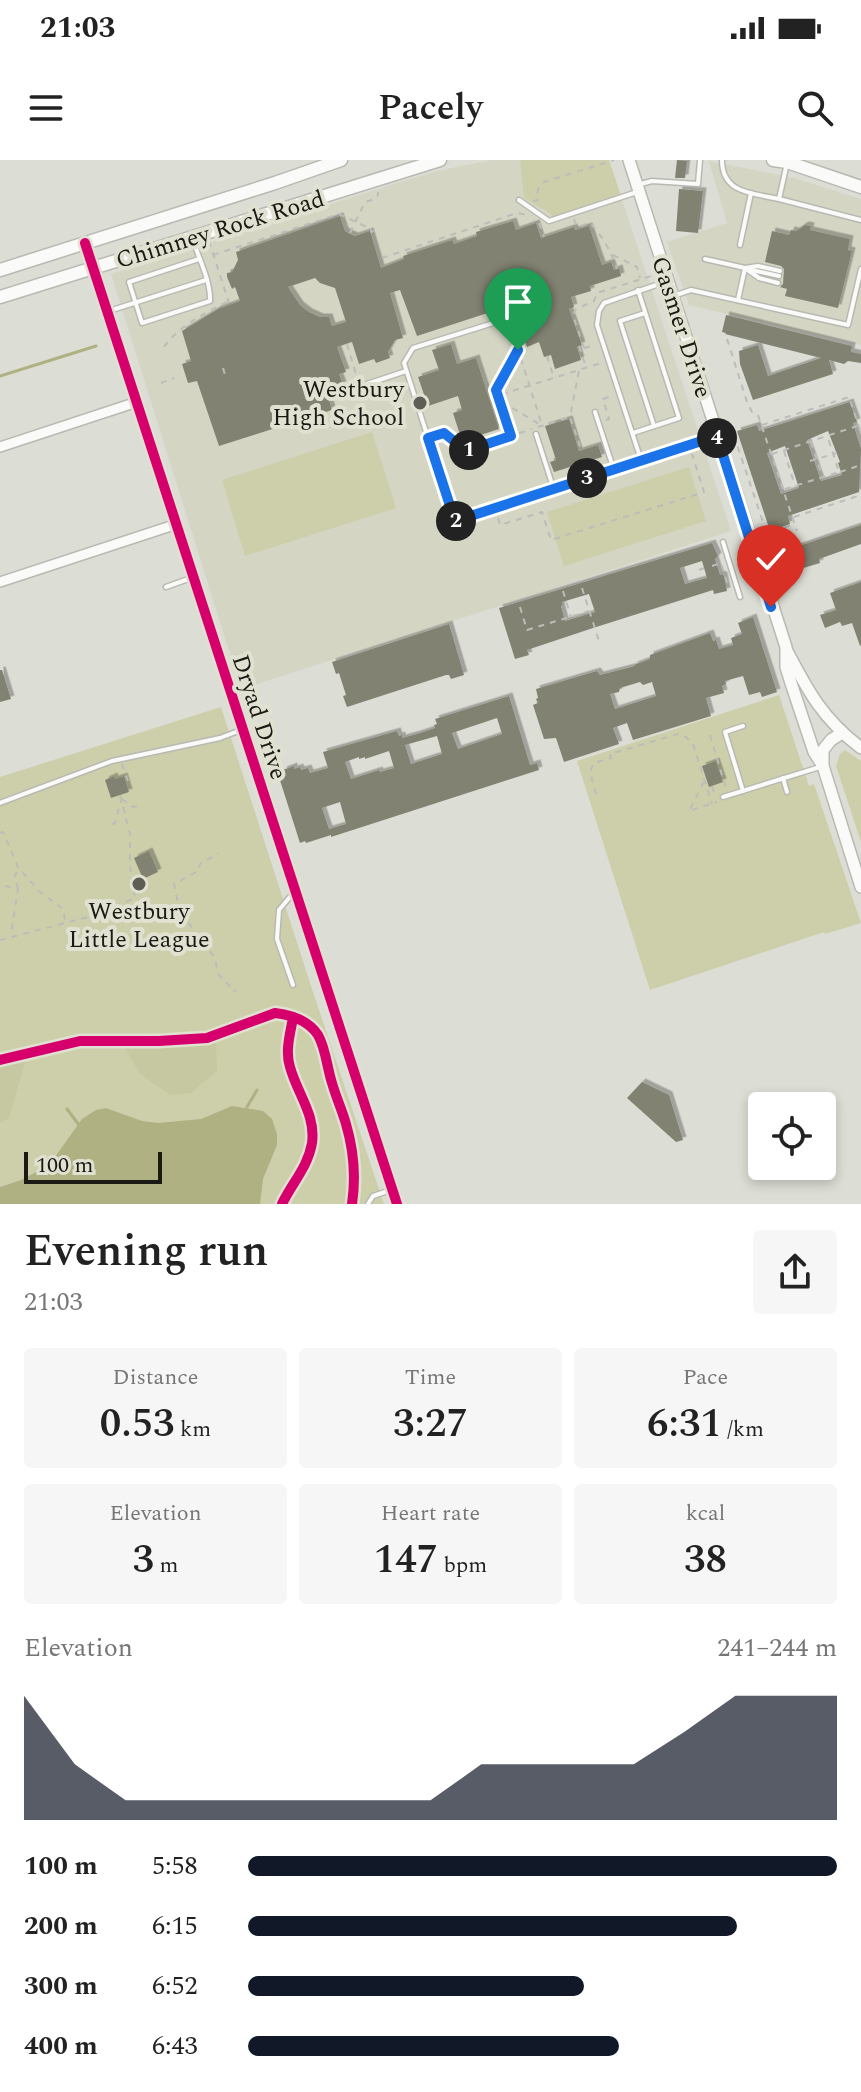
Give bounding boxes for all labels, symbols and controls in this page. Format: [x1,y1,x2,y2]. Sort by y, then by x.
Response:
text: 21:03 [40,5,115,51]
text: Pacely [378,81,483,136]
icon: menu [24,86,68,130]
icon: search [793,86,837,130]
street label: Chimney Rock Road [112,181,329,279]
street label: Gasmer Drive [641,252,721,403]
pin [484,268,552,350]
icon: arrive [496,280,540,324]
place label: Westbury High School [272,372,405,436]
marker: Westbury High School [411,394,429,412]
pin: 4 [697,418,737,458]
text: 4 [711,421,723,454]
pin: 1 [449,430,489,470]
text: 1 [463,433,475,466]
pin: 3 [567,458,607,498]
text: 3 [581,461,593,494]
pin: 2 [436,501,476,541]
text: 2 [450,504,462,537]
pin [737,525,805,607]
icon: check [749,537,793,581]
street label: Dryad Drive [222,650,296,784]
marker: Westbury Little League [130,875,148,893]
place label: Westbury Little League [68,894,210,958]
map controls [748,1092,836,1180]
button: locate [748,1092,836,1180]
scale bar [24,1148,162,1184]
text: 100 m [36,1149,93,1182]
text: Evening run [24,1218,268,1285]
button: share [753,1230,837,1314]
text: 21:03 [24,1282,83,1322]
text: Distance [113,1361,198,1394]
text: Time [405,1361,456,1394]
text: Pace [683,1361,728,1394]
text: 0.53 [100,1394,175,1455]
text: 3:27 [393,1394,468,1455]
text: 6:31 [647,1394,722,1455]
text: km [175,1413,211,1446]
text: /km [722,1413,764,1446]
text: Elevation [109,1497,202,1530]
text: Heart rate [381,1497,480,1530]
text: kcal [686,1497,725,1530]
text: 3 [133,1530,154,1591]
text: 147 [374,1530,438,1591]
text: 38 [684,1530,727,1591]
text: m [154,1549,178,1582]
text: bpm [438,1549,487,1582]
text: Elevation [24,1628,133,1668]
text: 241–244 m [717,1628,837,1668]
text: 100 m [24,1846,98,1886]
text: 5:58 [152,1846,198,1886]
text: 200 m [24,1906,98,1946]
text: 6:15 [152,1906,198,1946]
text: 300 m [24,1966,98,2006]
text: 6:52 [152,1966,198,2006]
text: 400 m [24,2026,98,2066]
text: 6:43 [152,2026,198,2066]

